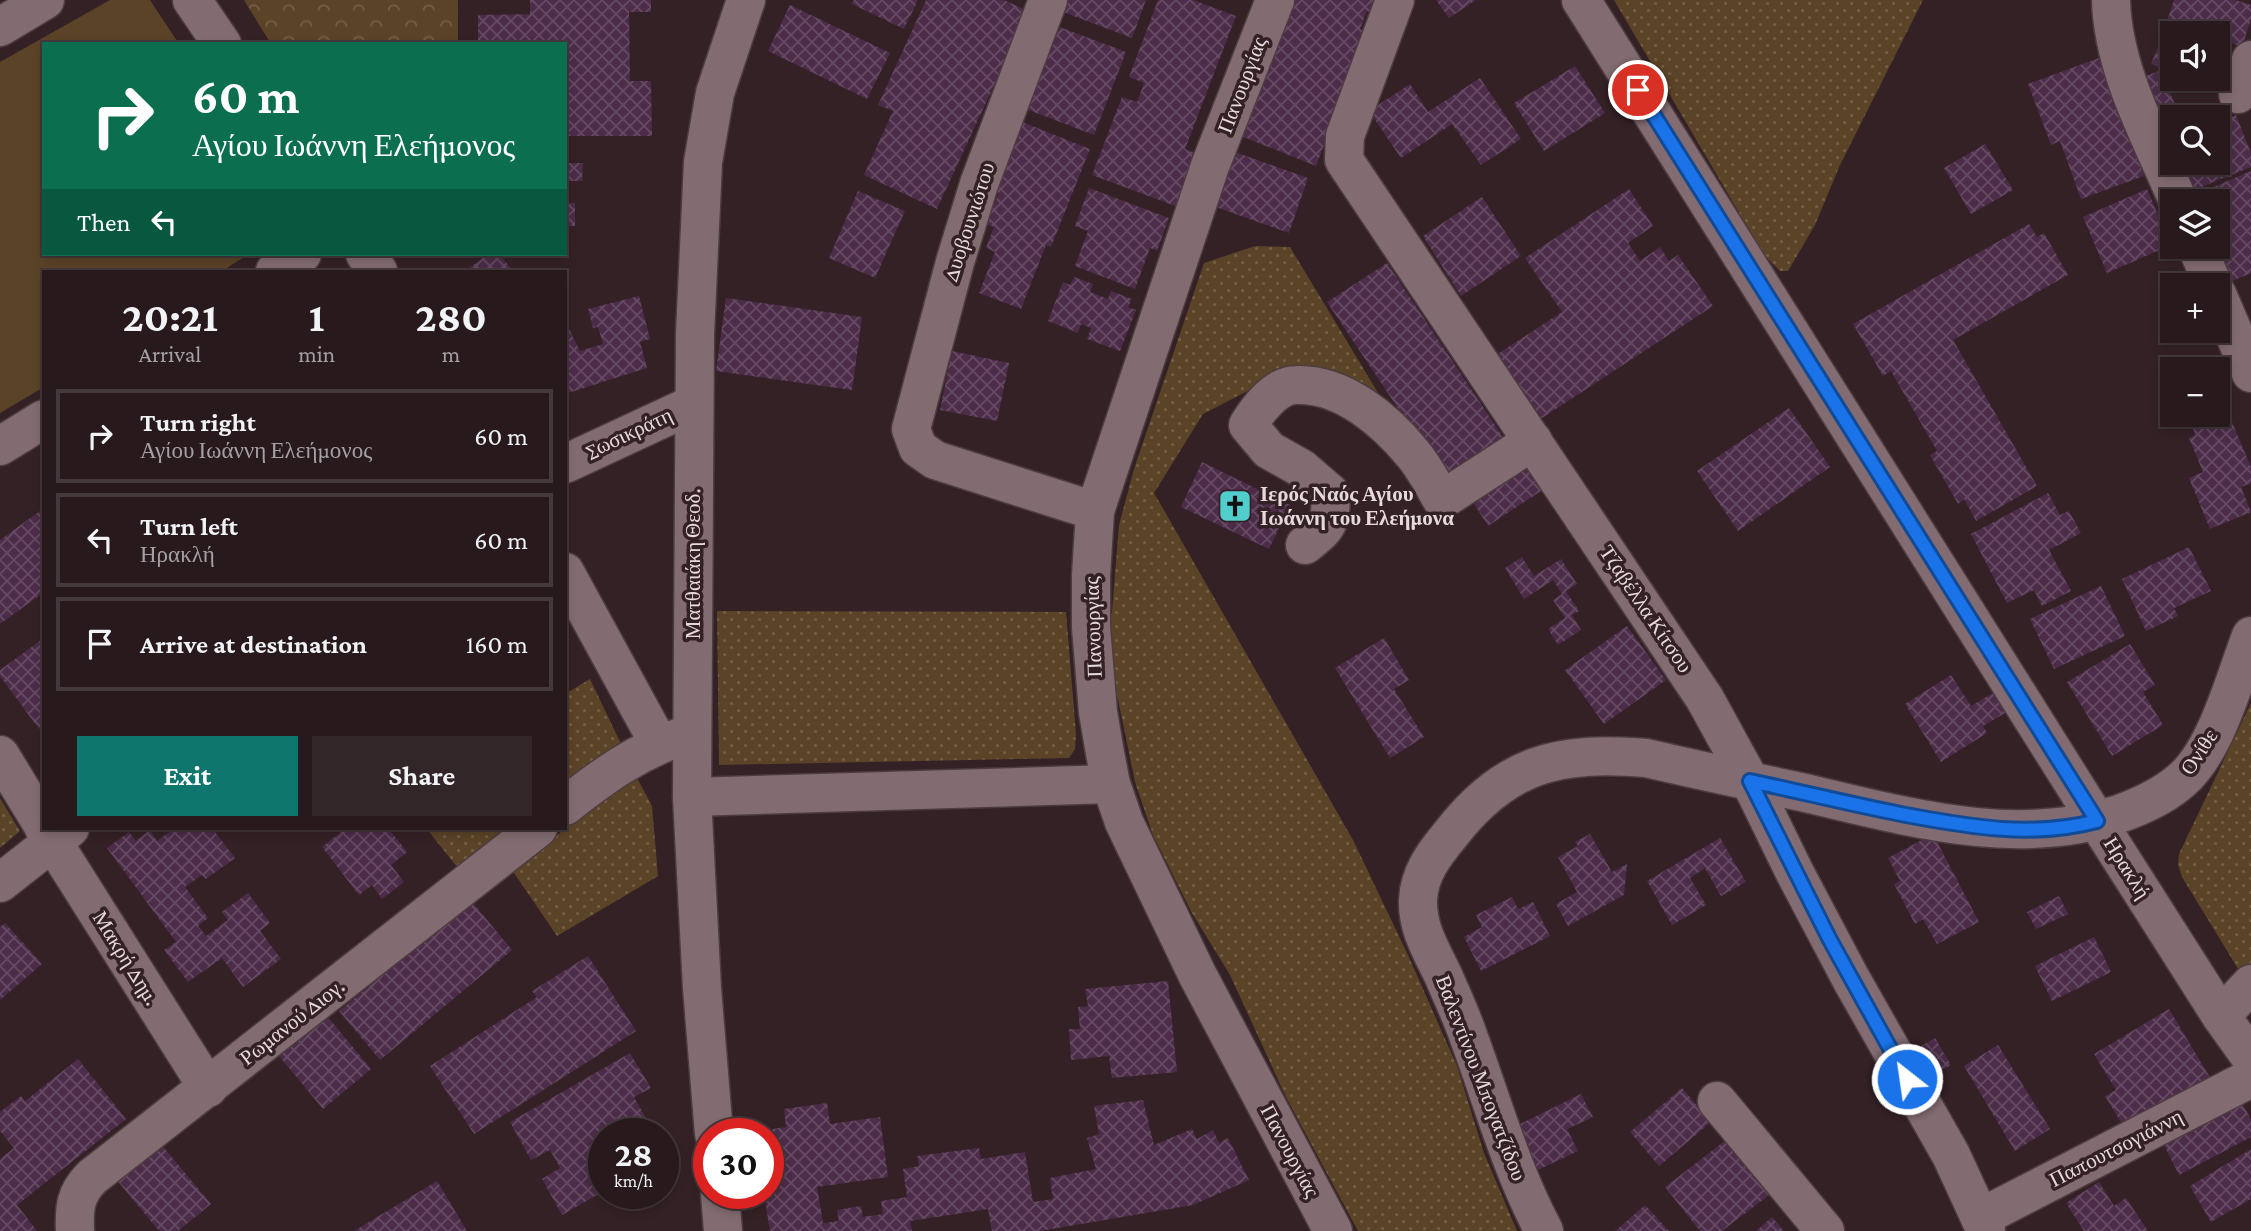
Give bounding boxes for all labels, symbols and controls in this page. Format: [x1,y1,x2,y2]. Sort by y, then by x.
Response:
map controls [2160,21,2230,427]
button: sound [2160,21,2230,91]
street label: Πανουργίας [1213,33,1272,137]
pin [1608,60,1668,120]
text: 60 m [192,69,299,124]
icon: right [77,70,168,161]
icon: arrive [1619,71,1657,109]
button: search [2160,105,2230,175]
text: Αγίου Ιωάννη Ελεήμονος [192,127,515,163]
street label: Δυοβουνιώτου [938,159,1000,285]
button: layers [2160,189,2230,259]
icon: left [145,203,183,241]
text: Then [77,208,131,237]
button: + [2160,273,2230,343]
text: 20:21 [122,293,218,340]
text: 1 [309,293,325,340]
text: 280 [415,293,487,340]
text: Arrival [139,341,201,367]
text: min [298,341,335,367]
text: m [442,341,460,367]
button: − [2160,357,2230,427]
street label: Σωσικράτη [582,403,676,463]
text: Turn right [140,408,256,437]
icon: right [81,417,119,455]
text: 60 m [474,422,528,451]
text: Αγίου Ιωάννη Ελεήμονος [140,437,372,463]
place label: Ιερός Ναός Αγίου Ιωάννη του Ελεήμονα [1260,482,1454,530]
church icon: Ιερός Ναός Αγίου Ιωάννη του Ελεήμονα [1216,487,1254,525]
street label: Ματθαιάκη Θεοδ. [681,489,705,639]
text: Turn left [140,512,238,541]
icon: left [81,521,119,559]
text: 60 m [474,526,528,555]
text: Ηρακλή [140,541,215,567]
street label: Τζαβέλλα Κίτσου [1595,541,1697,677]
street label: Πανουργίας [1079,575,1107,678]
icon: arrive [81,625,119,663]
text: Arrive at destination [140,630,367,659]
text: 160 m [466,630,528,659]
street label: Ονίθε [2176,725,2223,779]
button: Exit [77,736,298,816]
button: Share [312,736,532,816]
street label: Ηρακλή [2099,833,2155,903]
street label: Μακρή Δημ. [88,907,164,1009]
street label: Βαλεντίνου Μπογατζίδου [1431,972,1531,1184]
street label: Ρωμανού Διογ. [235,974,349,1070]
position arrow [1870,1042,1944,1116]
street label: Πανουργίας [1256,1101,1325,1202]
street label: Παπουτσογιάννη [2045,1104,2187,1192]
speed limit sign: 30 [693,1118,784,1209]
text: 28 [614,1135,653,1174]
text: km/h [614,1171,653,1191]

